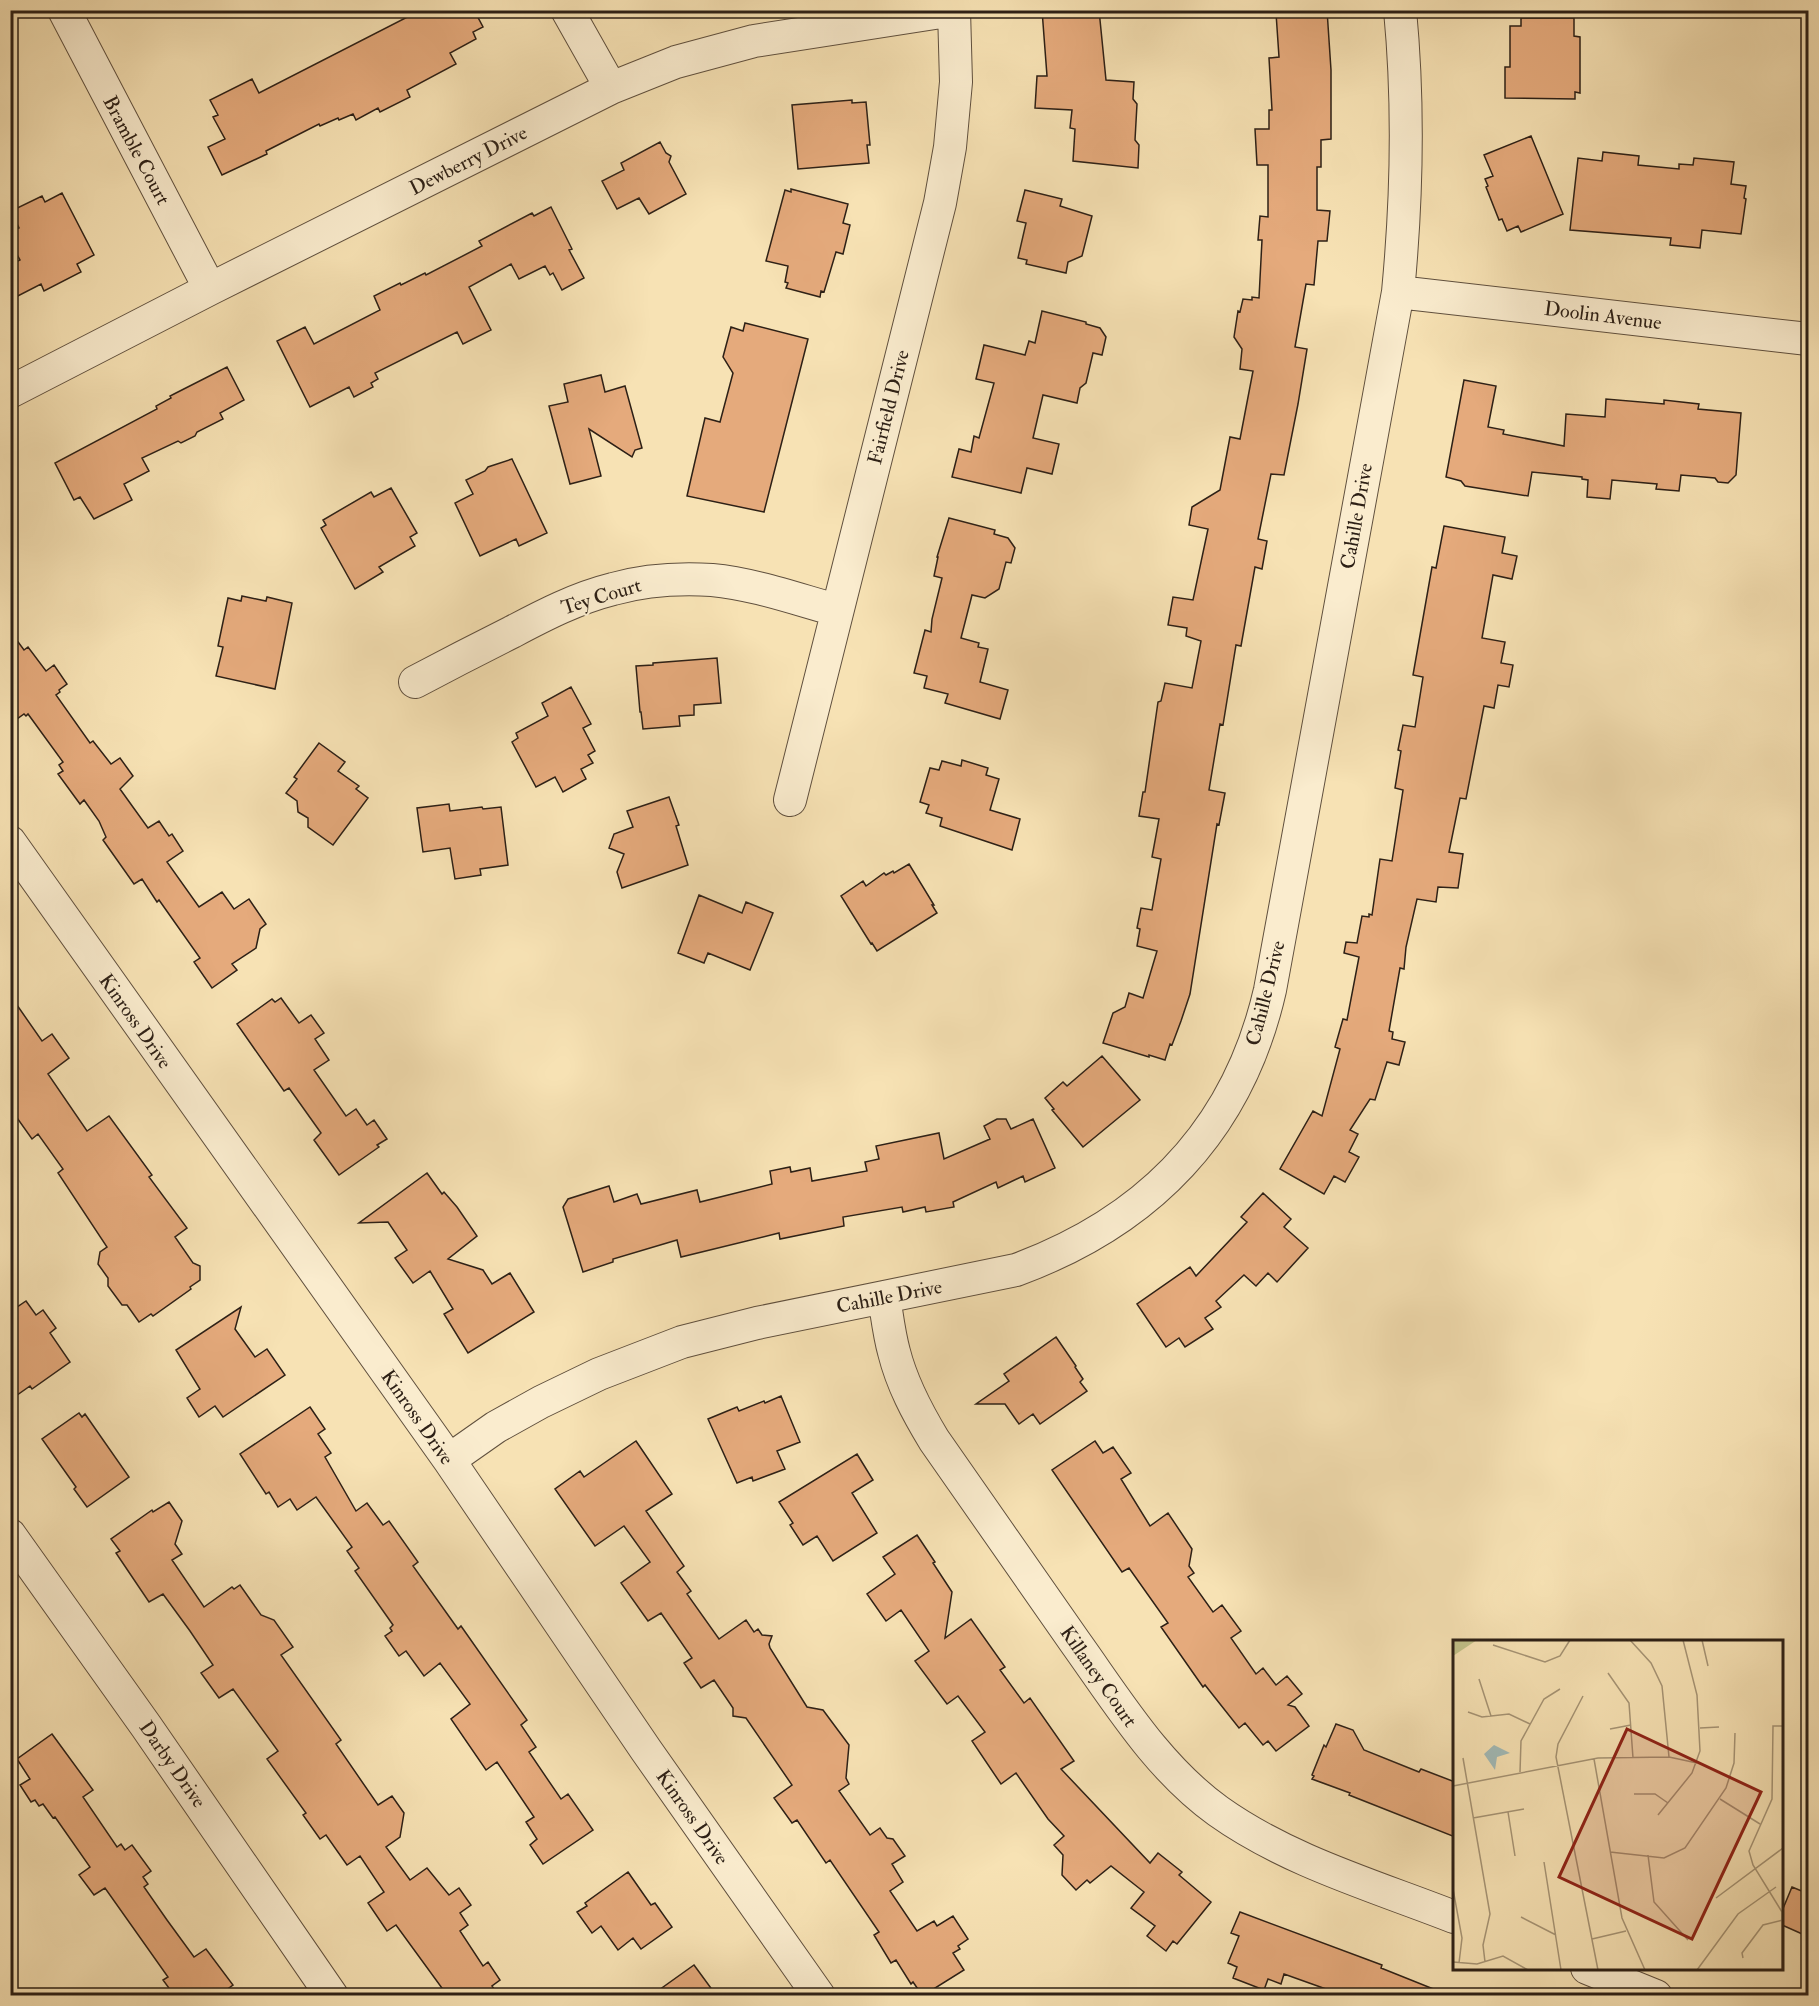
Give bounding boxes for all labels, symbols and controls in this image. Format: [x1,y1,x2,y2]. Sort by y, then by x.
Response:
street label: Bramble Court [97,91,176,210]
street label: Dewberry Drive [405,120,531,201]
street label: Doolin Avenue [1543,296,1663,335]
street label: Fairfield Drive [862,347,915,467]
street label: Cahille Drive [1335,461,1378,571]
street label: Tey Court [558,572,645,620]
street label: Cahille Drive [1240,938,1291,1048]
street label: Kinross Drive [94,969,177,1074]
street label: Cahille Drive [834,1274,944,1319]
street label: Kinross Drive [376,1365,459,1470]
street label: Killaney Court [1055,1621,1143,1732]
inset map [1453,1640,1783,1970]
street label: Darby Drive [134,1716,212,1813]
street label: Kinross Drive [651,1765,734,1870]

